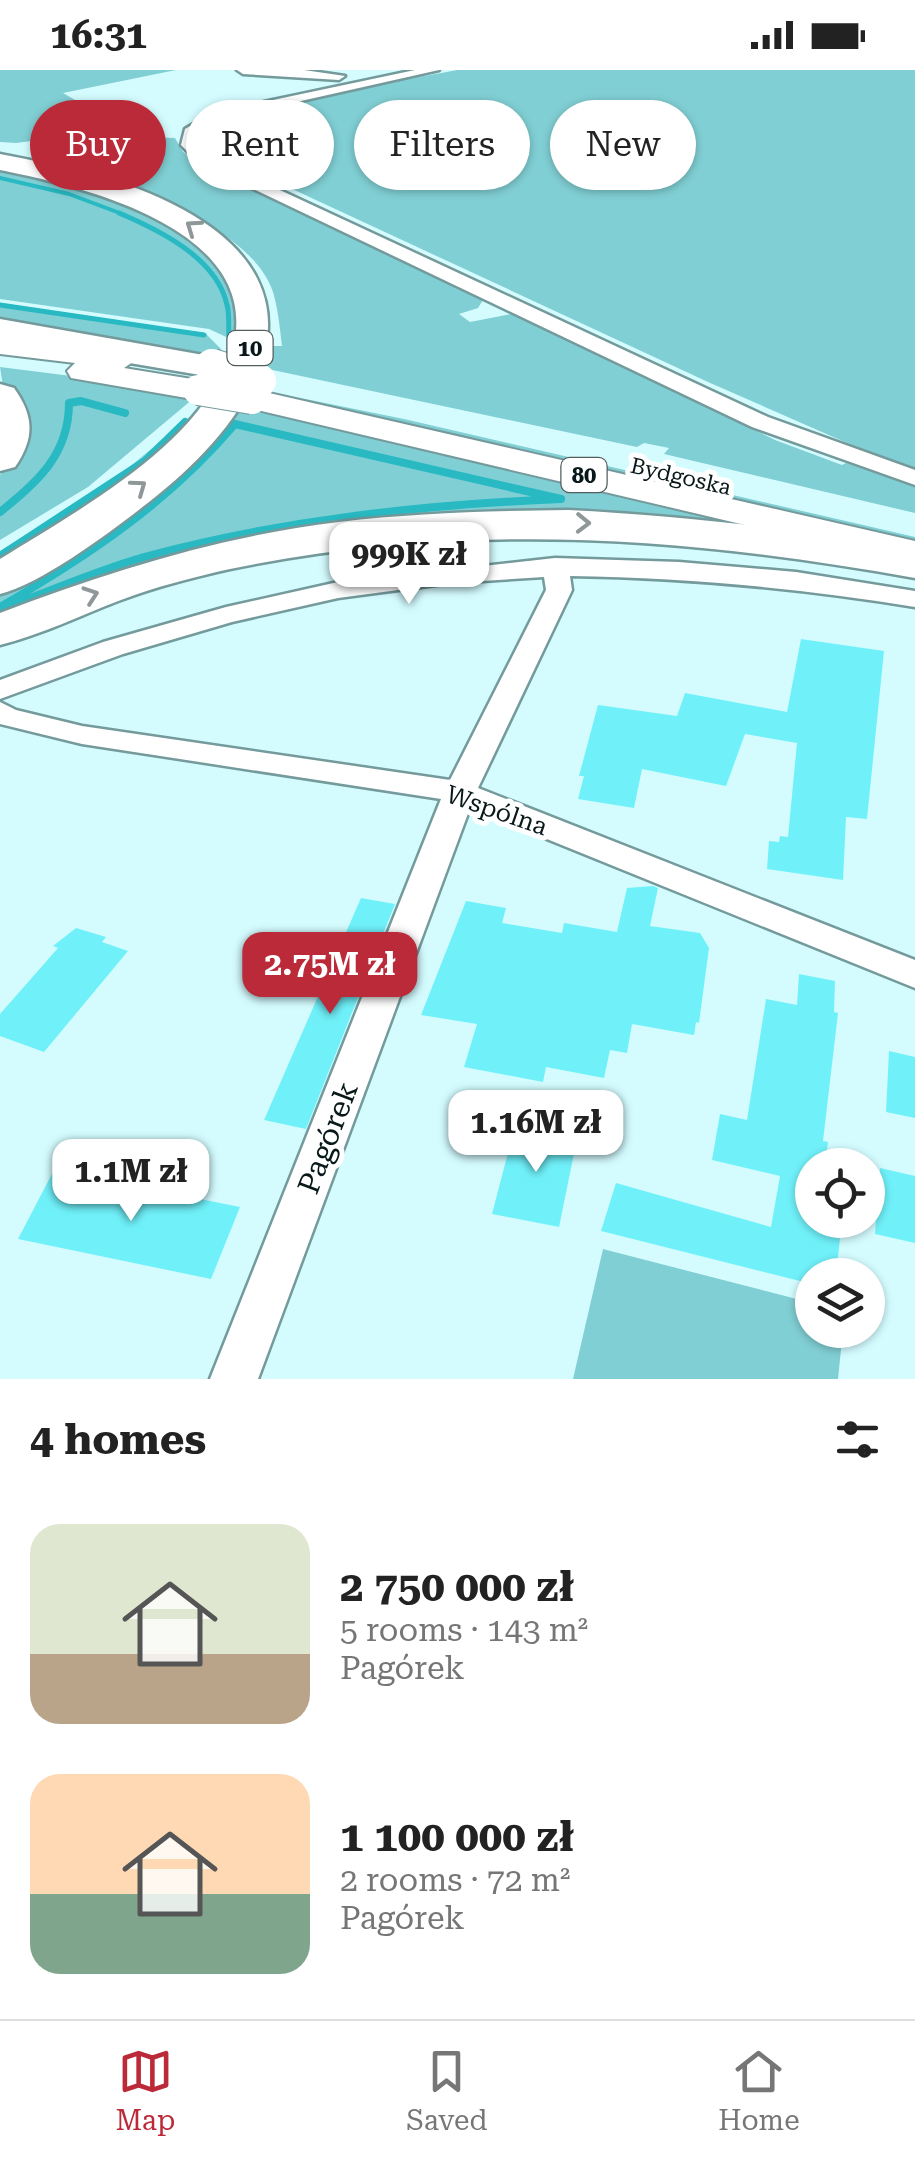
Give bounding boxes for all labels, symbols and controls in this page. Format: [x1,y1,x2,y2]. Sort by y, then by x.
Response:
text: 16:31 [50,13,147,57]
chip: Buy [30,100,166,190]
chip: Rent [186,100,334,190]
chip: Filters [354,100,530,190]
chip: New [550,100,696,190]
one-way arrow [186,222,204,239]
road number: 10 [228,331,272,365]
street label: Bydgoska [628,453,734,500]
road number: 80 [562,458,606,492]
one-way arrow [128,481,147,500]
one-way arrow [576,512,592,534]
pin: 999K zł [317,522,501,607]
text: 999K zł [351,535,467,573]
one-way arrow [82,587,99,607]
street label: Wspólna [442,780,552,841]
pin: 2.75M zł [227,932,433,1017]
text: 2.75M zł [264,945,396,983]
street label: Pagórek [290,1077,365,1199]
pin: 1.16M zł [433,1090,639,1175]
text: 1.16M zł [470,1103,602,1141]
pin: 1.1M zł [39,1139,223,1224]
map controls [795,1148,885,1348]
button: locate [795,1148,885,1238]
text: 1.1M zł [74,1152,188,1190]
button: layers [795,1258,885,1348]
icon: filters [830,1412,885,1467]
text: 4 homes [30,1415,206,1464]
text: 2 750 000 zł [340,1562,574,1611]
icon: home [110,1564,230,1684]
text: 5 rooms · 143 m² [340,1611,588,1649]
text: Pagórek [340,1649,464,1687]
text: 1 100 000 zł [340,1812,574,1861]
icon: home [110,1814,230,1934]
text: 2 rooms · 72 m² [340,1861,570,1899]
text: Pagórek [340,1899,464,1937]
tab: Map [115,2044,175,2137]
tab: Saved [406,2044,487,2137]
tab: Home [718,2044,800,2137]

